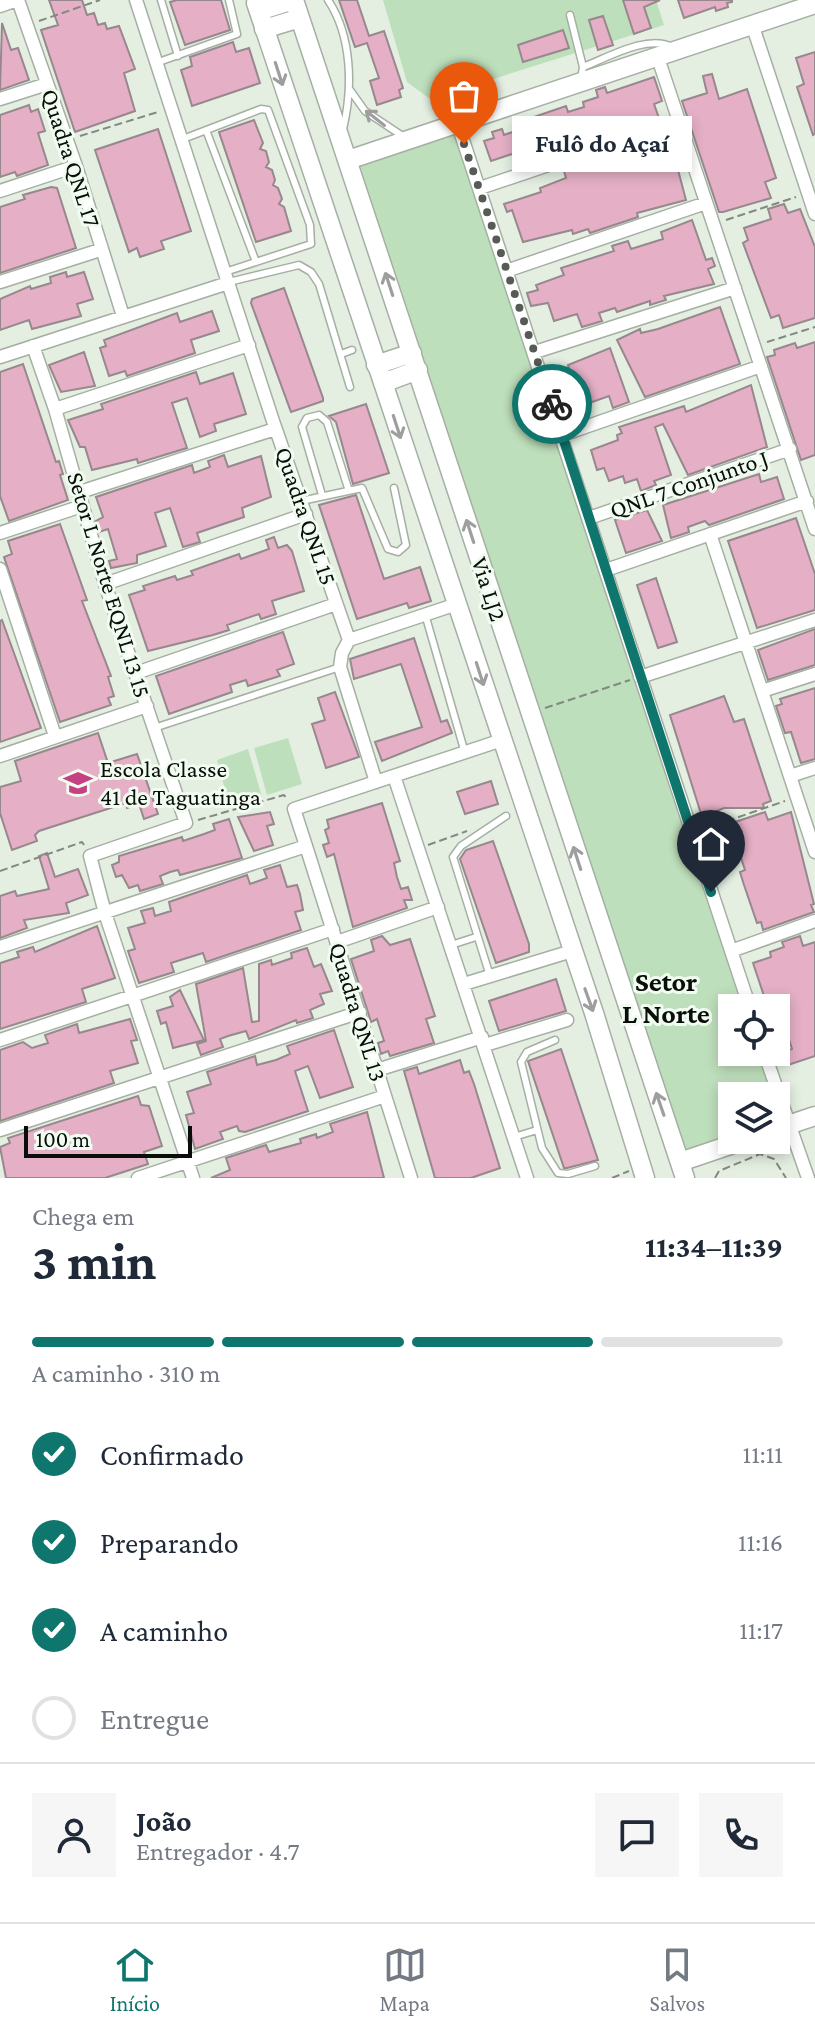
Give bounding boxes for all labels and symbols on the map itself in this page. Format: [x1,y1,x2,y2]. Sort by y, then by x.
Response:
one-way arrow [273,61,288,86]
pin [430,62,498,144]
street label: Quadra QNL 17 [36,85,107,230]
one-way arrow [365,110,386,127]
callout: Fulô do Açaí [512,116,692,172]
one-way arrow [380,272,395,297]
courier [512,364,592,444]
one-way arrow [391,414,406,439]
street label: Quadra QNL 15 [270,443,343,588]
street label: QNL 7 Conjunto J [606,444,772,523]
street label: Setor L Norte EQNL 13 15 [62,469,157,701]
one-way arrow [462,518,477,543]
street label: Via LJ2 [466,553,512,624]
one-way arrow [473,661,488,686]
place label: Escola Classe 41 de Taguatinga [100,755,261,810]
school or university icon: Escola Classe 41 de Taguatinga [63,768,93,798]
pin [677,810,745,892]
one-way arrow [569,845,584,870]
street label: Quadra QNL 13 [325,939,392,1085]
district label: Setor L Norte [622,966,710,1029]
one-way arrow [583,987,597,1011]
one-way arrow [652,1092,667,1117]
scale bar [24,1122,192,1158]

